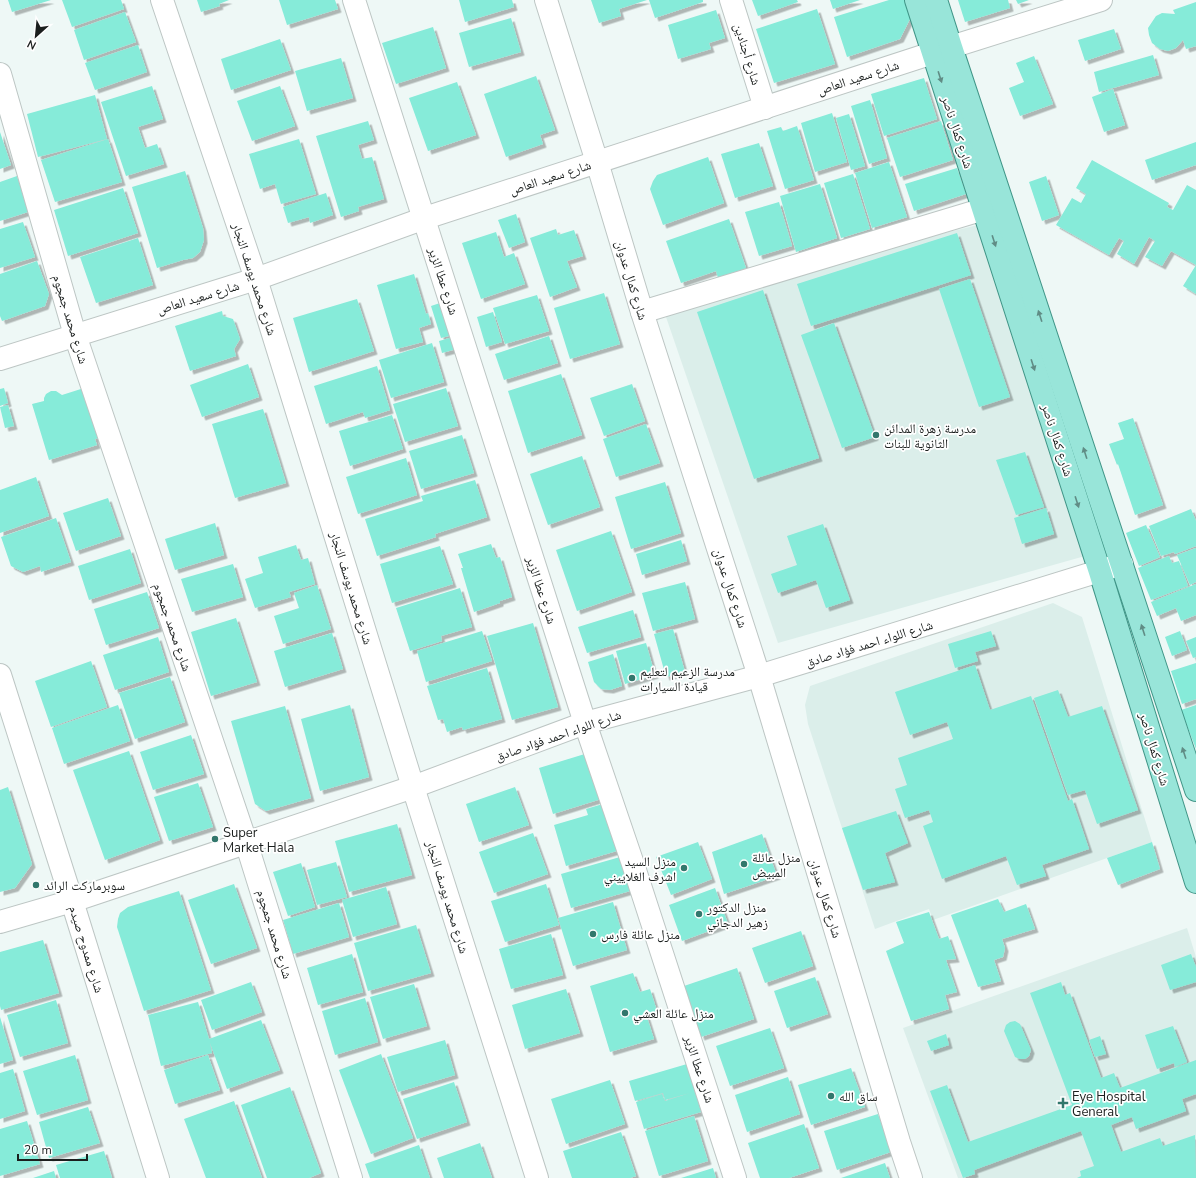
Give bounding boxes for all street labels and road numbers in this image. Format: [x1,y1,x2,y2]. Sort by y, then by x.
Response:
street label: شارع أجنادين [729,21,765,88]
street label: شارع سعيد العاص [815,56,901,100]
street label: شارع كمال ناصر [937,93,977,171]
street label: شارع سعيد العاص [507,156,593,200]
street label: شارع محمد يوسف النجار [227,220,281,338]
street label: شارع كمال عدوان [610,238,652,322]
street label: شارع عطا الزير [423,244,462,317]
street label: شارع محمد جمجوم [48,273,92,366]
street label: شارع سعيد العاص [155,277,242,319]
street label: شارع كمال ناصر [1037,401,1077,479]
street label: شارع محمد يوسف النجار [325,529,377,647]
street label: شارع كمال عدوان [709,546,751,630]
street label: شارع عطا الزير [521,553,560,626]
street label: شارع محمد جمجوم [149,581,196,674]
street label: شارع اللواء احمد فؤاد صادق [803,616,935,672]
street label: شارع اللواء احمد فؤاد صادق [493,706,624,766]
street label: شارع كمال ناصر [1134,710,1174,788]
street label: شارع محمد يوسف النجار [421,838,473,956]
street label: شارع كمال عدوان [804,856,846,940]
street label: شارع محمد جمجوم [252,888,296,981]
street label: شارع ممدوح صيدم [64,903,108,995]
street label: شارع عطا الزير [679,1032,718,1105]

